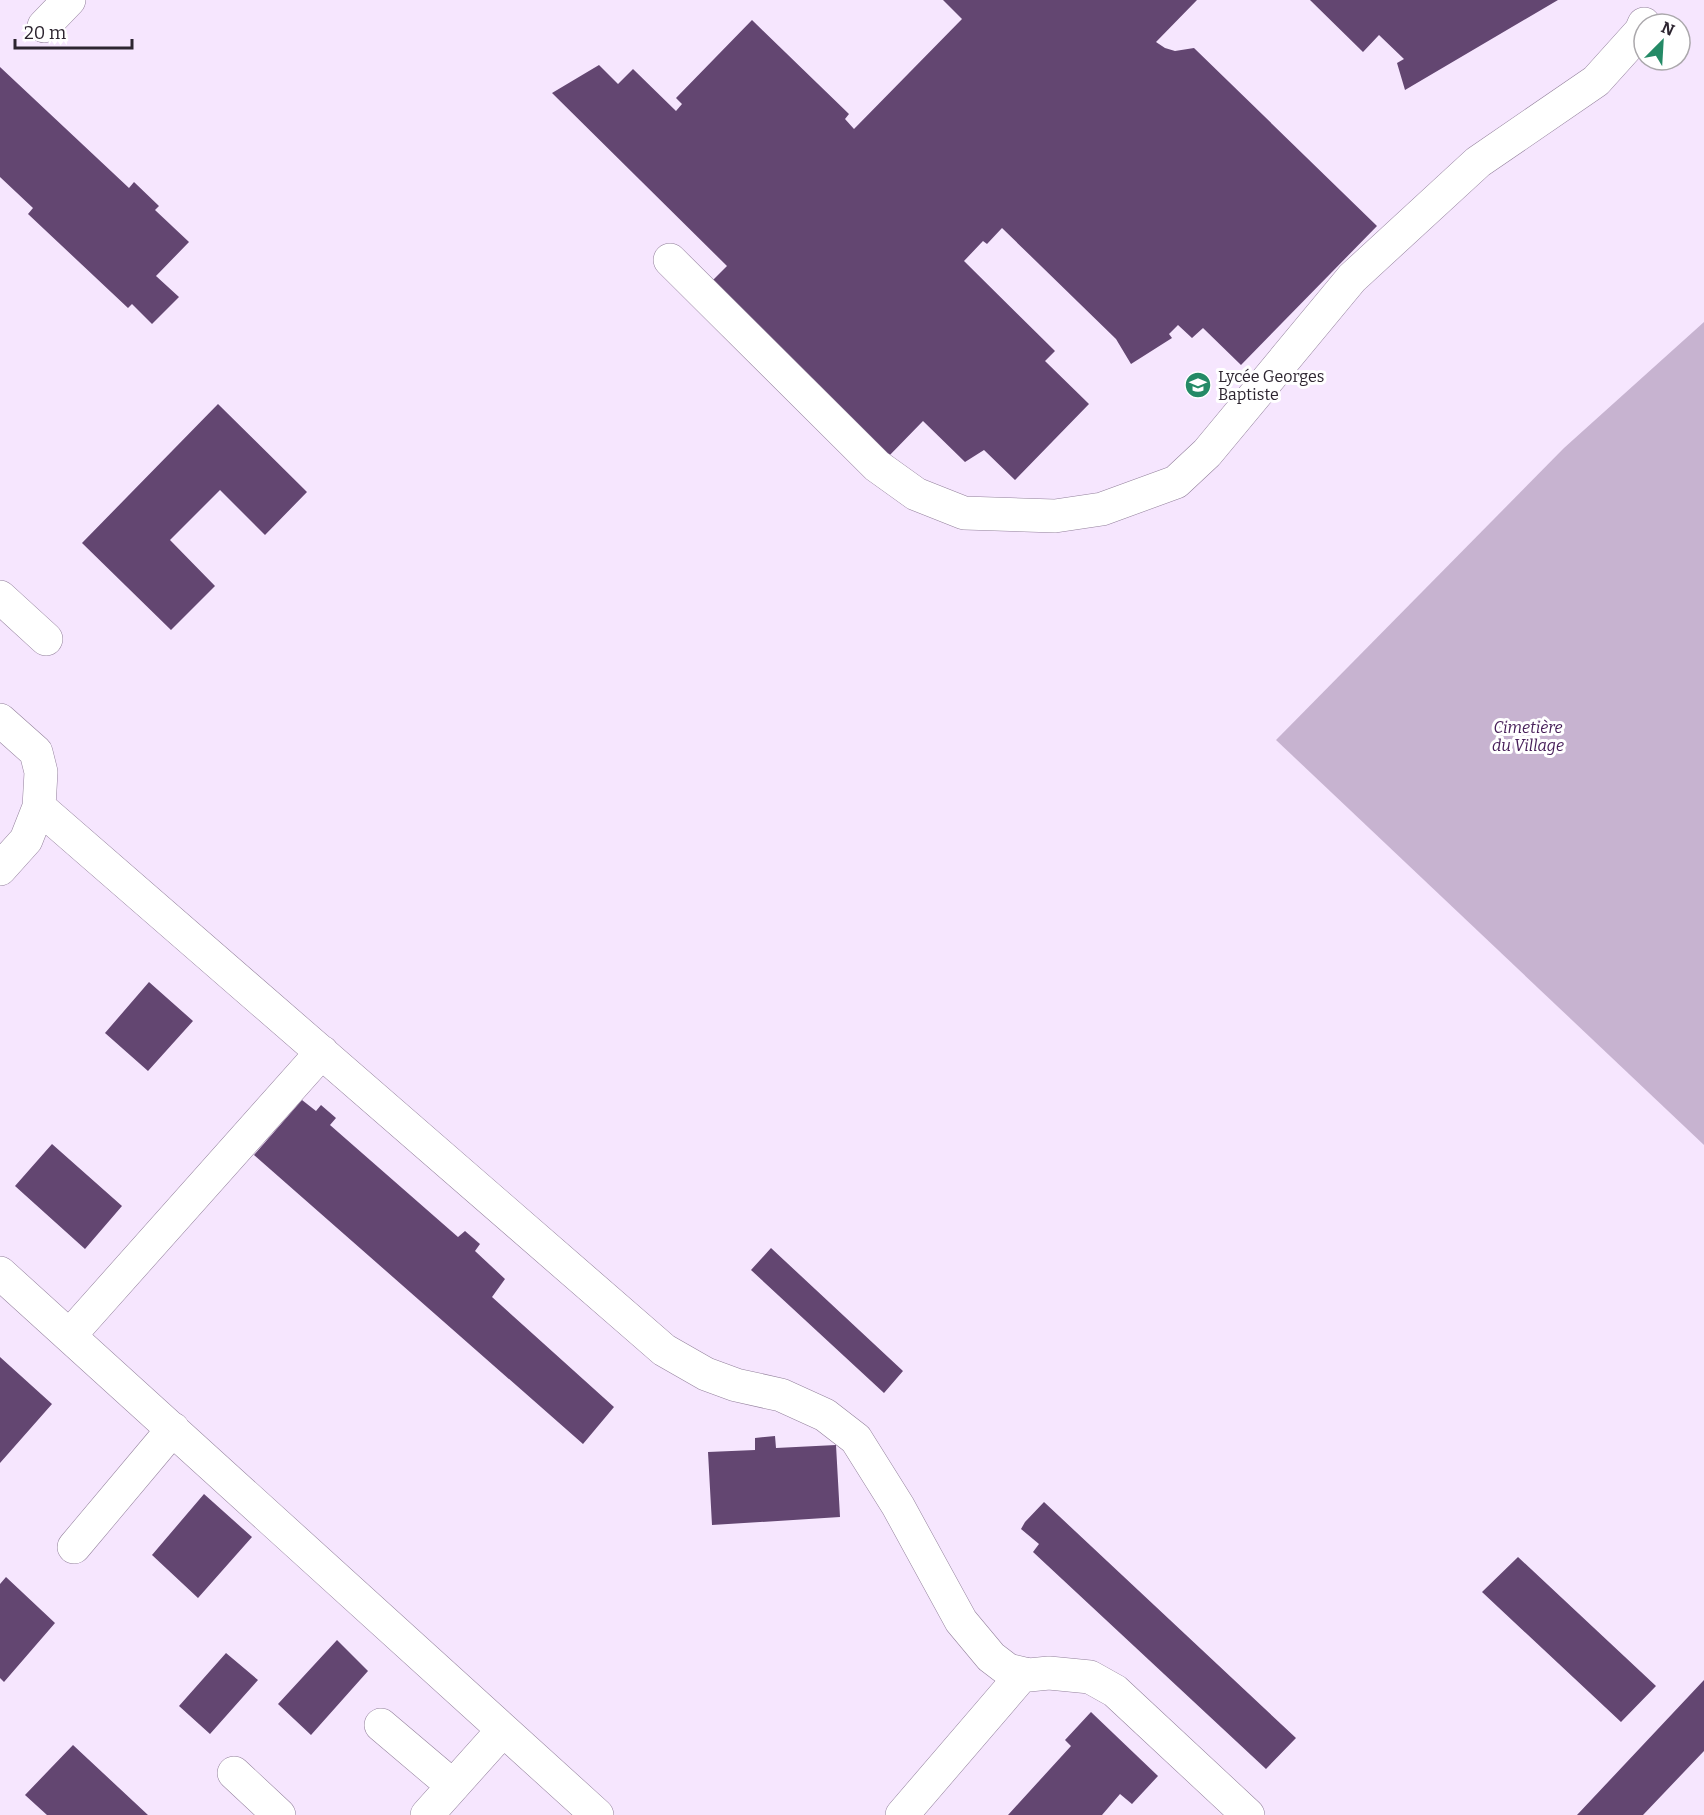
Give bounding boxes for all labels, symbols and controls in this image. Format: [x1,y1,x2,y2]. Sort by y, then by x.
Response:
scale bar [15,12,132,50]
north arrow [1632,12,1692,72]
text: N [1658,18,1677,40]
text: 20 m [24,22,66,44]
place label: Lycée Georges Baptiste [1218,367,1324,404]
school or university icon: Lycée Georges Baptiste [1183,370,1213,400]
park label: Cimetière du Village [1492,718,1564,755]

